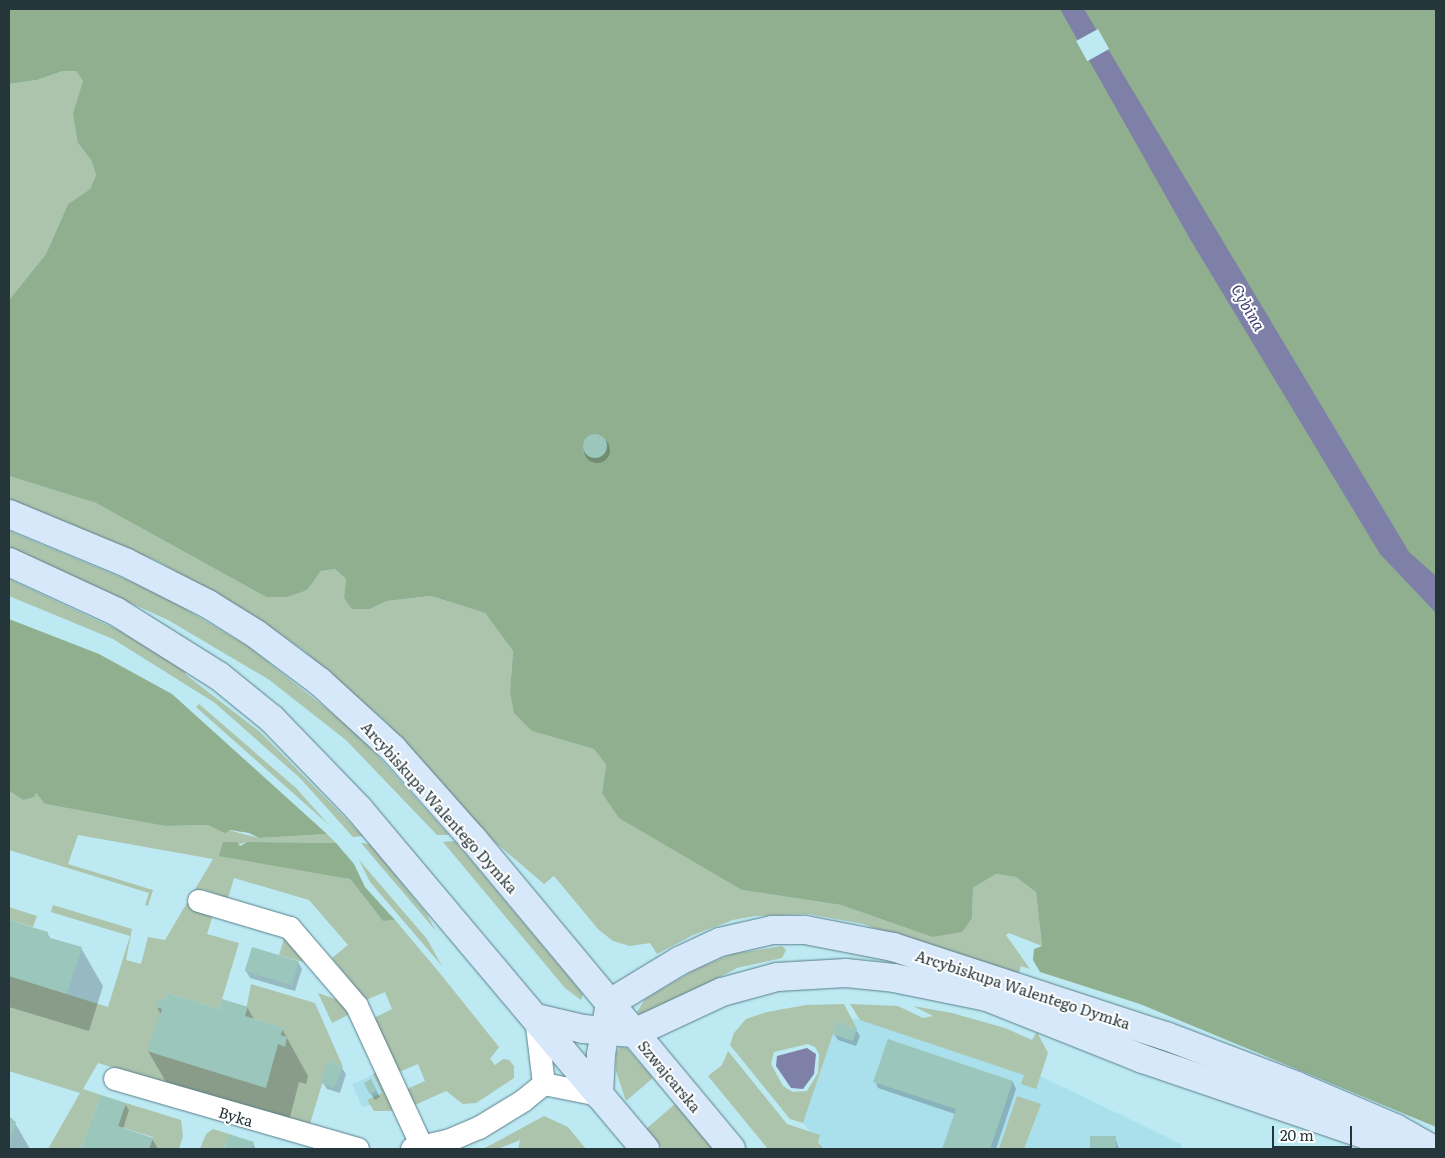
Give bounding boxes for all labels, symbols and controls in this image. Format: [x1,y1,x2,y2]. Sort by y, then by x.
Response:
water label: Cybina [1228,280,1270,334]
street label: Arcybiskupa Walentego Dymka [358,717,522,897]
street label: Arcybiskupa Walentego Dymka [913,946,1133,1032]
street label: Szwajcarska [635,1037,705,1115]
street label: Byka [217,1102,255,1130]
scale bar [1275,1116,1355,1148]
text: 20 m [1280,1123,1314,1146]

